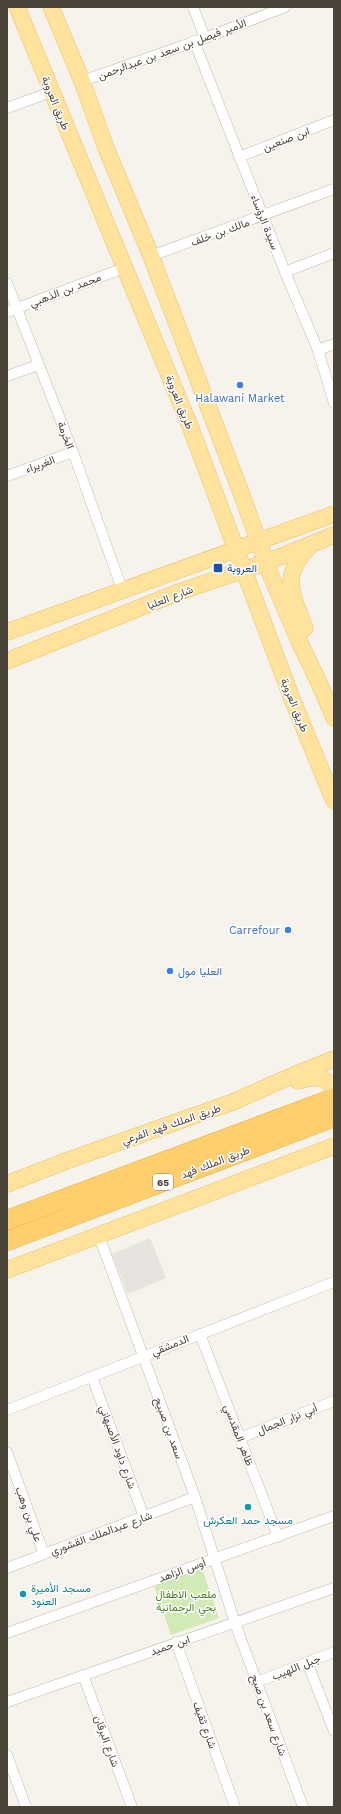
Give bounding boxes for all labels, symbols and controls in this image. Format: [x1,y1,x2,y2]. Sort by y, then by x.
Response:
street label: الأمير فيصل بن سعد بن عبدالرحمن [96,16,248,82]
street label: طريق العروبة [39,74,72,132]
street label: ابن صنعين [261,125,311,154]
street label: سيدة الرؤساء [248,193,282,252]
street label: مالك بن خلف [189,216,252,249]
street label: محمد بن الذهبي [28,271,104,313]
street label: طريق العروبة [163,373,196,431]
marker: Halawani Market [235,380,245,390]
place label: Halawani Market [195,392,285,405]
street label: الخرمة [54,420,77,451]
street label: الغريراء [24,453,57,476]
marker: العروبة [212,562,224,574]
place label: العروبة [227,562,257,575]
street label: شارع العليا [145,583,196,613]
street label: طريق العروبة [278,676,311,734]
place label: Carrefour [229,924,280,937]
marker: Carrefour [283,925,293,935]
place label: العليا مول [178,965,222,978]
marker: العليا مول [165,966,175,976]
street label: طريق الملك فهد الفرعي [120,1101,223,1150]
street label: طريق الملك فهد [179,1143,251,1182]
road number: 65 [153,1174,173,1190]
street label: الدمشقي [150,1332,192,1362]
street label: سعد بن صبيح [150,1396,186,1461]
street label: أبي نزار الجمال [255,1401,321,1440]
street label: ظاهر المقدسي [218,1403,256,1469]
street label: شارع داود الأصبهاني [94,1404,139,1492]
street label: علي بن وهب [10,1485,45,1545]
marker: مسجد حمد العكرش [243,1502,253,1512]
street label: شارع عبدالملك القشوري [48,1509,155,1561]
place label: مسجد حمد العكرش [203,1514,293,1527]
street label: أوس الزاهد [157,1556,208,1585]
place label: مسجد الأميرة العنود [31,1582,91,1608]
park label: ملعب الاطفال بحي الرحمانية [156,1588,217,1617]
marker: مسجد الأميرة العنود [18,1589,28,1599]
street label: ابن حميد [149,1633,192,1658]
street label: جبل اللهيب [270,1652,322,1683]
street label: شارع سعد بن صبح [247,1673,289,1758]
street label: شارع ثقيف [189,1700,219,1751]
street label: شارع البرقان [90,1713,122,1770]

